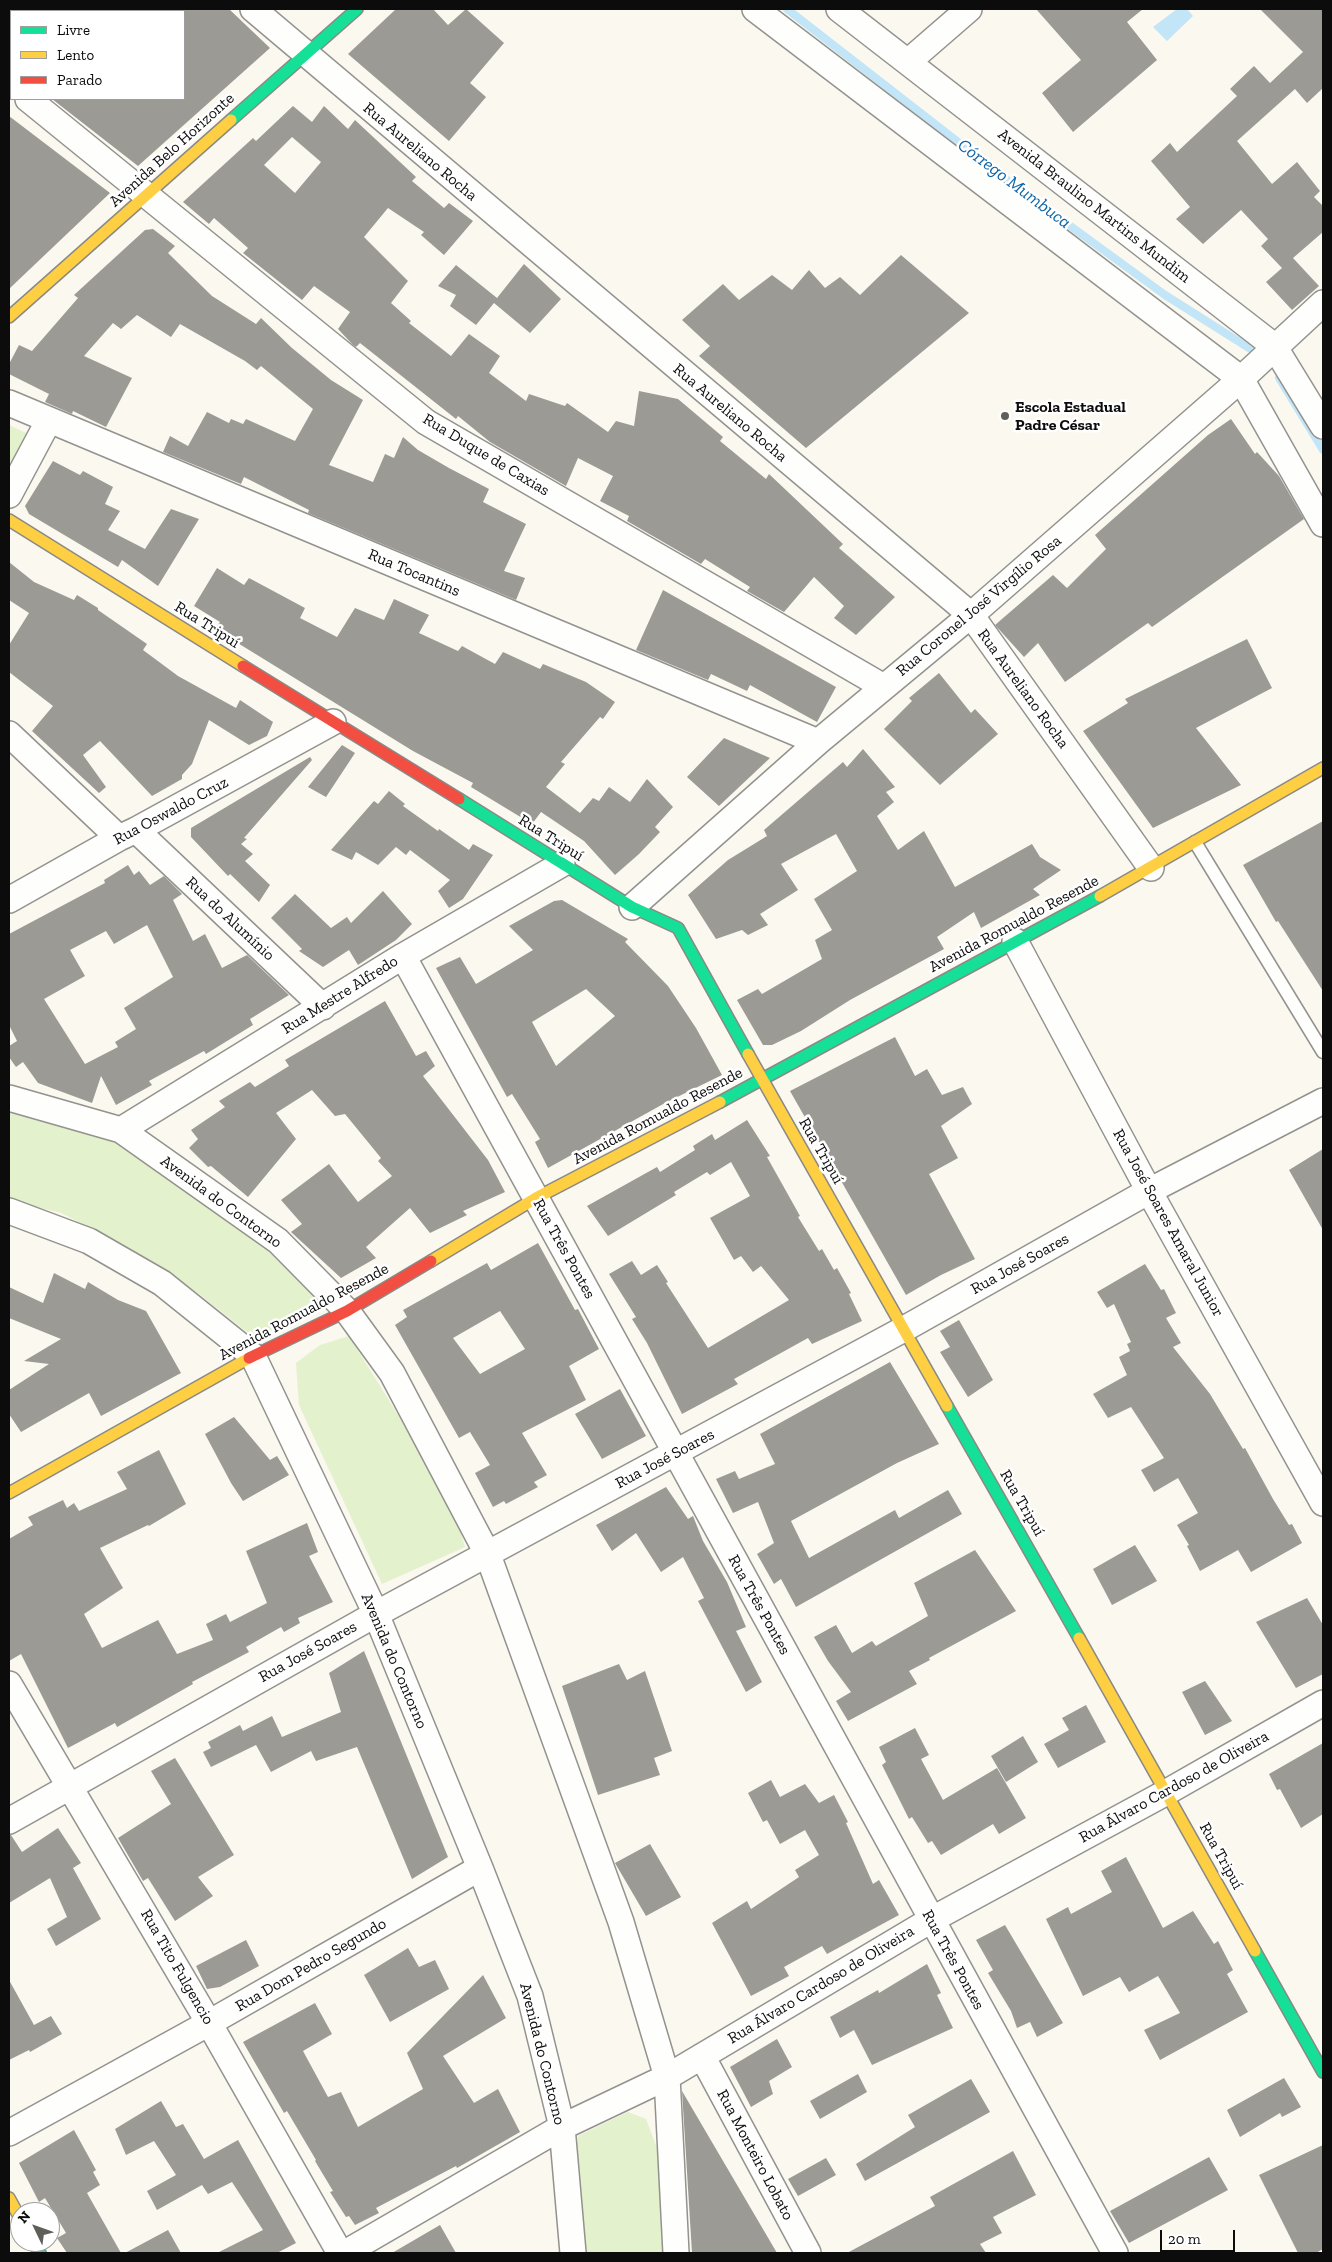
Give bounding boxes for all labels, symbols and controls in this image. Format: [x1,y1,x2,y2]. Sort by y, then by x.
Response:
legend [10,10,185,100]
text: Livre [57,21,90,39]
text: Lento [57,46,94,64]
text: Parado [57,71,102,89]
street label: Avenida Belo Horizonte [106,89,238,211]
street label: Rua Aureliano Rocha [359,99,481,205]
street label: Avenida Braulino Martins Mundim [994,125,1194,287]
water label: Córrego Mumbuca [953,134,1075,234]
street label: Rua Aureliano Rocha [669,360,791,466]
place label: Escola Estadual Padre César [1015,397,1126,435]
street label: Rua Duque de Caxias [419,410,553,500]
marker: Escola Estadual Padre César [999,410,1011,422]
street label: Rua Coronel José Virgílio Rosa [893,531,1065,681]
street label: Rua Tocantins [365,545,463,601]
street label: Rua Tripuí [171,597,243,653]
street label: Rua Aureliano Rocha [973,626,1073,752]
street label: Rua Oswaldo Cruz [110,773,232,849]
street label: Rua Tripuí [515,810,587,866]
street label: Avenida Romualdo Resende [926,871,1102,977]
street label: Rua do Alumínio [182,873,278,965]
street label: Rua Mestre Alfredo [278,952,402,1038]
street label: Avenida Romualdo Resende [570,1063,746,1169]
street label: Rua Tripuí [794,1114,848,1188]
street label: Rua José Soares Amaral Junior [1108,1126,1228,1320]
street label: Avenida do Contorno [157,1152,285,1252]
street label: Rua Três Pontes [529,1196,599,1302]
street label: Rua José Soares [968,1229,1072,1299]
street label: Avenida Romualdo Resende [216,1259,392,1365]
street label: Rua José Soares [612,1425,718,1493]
street label: Rua Tripuí [995,1466,1049,1540]
street label: Rua Três Pontes [724,1552,794,1658]
street label: Avenida do Contorno [357,1590,431,1732]
street label: Rua José Soares [256,1617,360,1687]
street label: Rua Álvaro Cardoso de Oliveira [1076,1727,1272,1847]
street label: Rua Tripuí [1195,1819,1247,1893]
street label: Rua Tito Fulgencio [136,1906,218,2028]
street label: Rua Três Pontes [918,1907,988,2013]
street label: Rua Dom Pedro Segundo [232,1914,390,2016]
street label: Rua Álvaro Cardoso de Oliveira [724,1922,918,2048]
street label: Avenida do Contorno [515,1981,569,2127]
street label: Rua Monteiro Lobato [712,2086,798,2224]
north arrow [10,2202,60,2252]
text: N [14,2208,34,2227]
scale bar [1162,2220,1237,2252]
text: 20 m [1168,2230,1201,2248]

